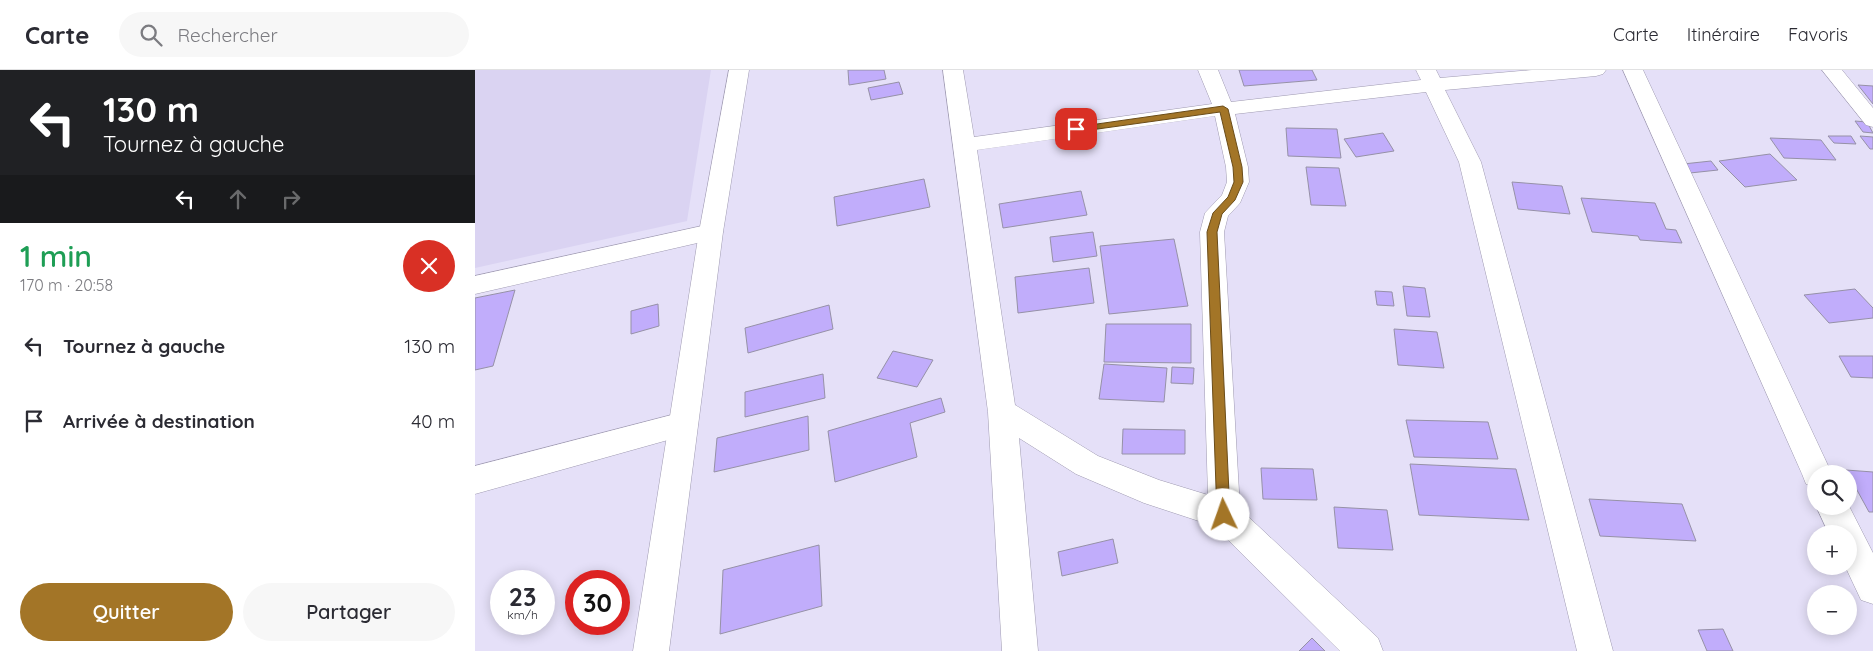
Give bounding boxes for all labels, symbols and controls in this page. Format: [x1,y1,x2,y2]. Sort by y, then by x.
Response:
search box [119,12,469,57]
text: Carte [25,20,89,50]
icon: search [137,21,165,49]
text: Rechercher [177,23,278,47]
text: Carte [1613,23,1659,46]
text: Itinéraire [1687,23,1760,46]
text: Favoris [1788,23,1848,46]
text: 130 m [103,87,199,131]
icon: left [20,90,85,155]
pin [1055,108,1097,150]
icon: arrive [1062,115,1090,143]
text: Tournez à gauche [103,130,285,158]
icon: left [171,185,199,213]
icon: ahead [224,185,252,213]
icon: right [277,185,305,213]
text: 1 min [20,237,92,275]
button: close [403,240,455,292]
text: 170 m · 20:58 [20,275,113,295]
icon: left [20,332,48,360]
text: Tournez à gauche [63,334,225,358]
text: 130 m [404,334,455,358]
icon: arrive [20,407,48,435]
text: Arrivée à destination [63,409,255,433]
text: 40 m [411,409,455,433]
map controls [1807,465,1857,635]
button: search [1807,465,1857,515]
position arrow [1197,488,1249,540]
button: + [1807,525,1857,575]
speed limit sign: 30 [565,570,630,635]
text: 23 [509,581,536,612]
button: Quitter [20,583,233,641]
button: Partager [243,583,455,641]
button: − [1807,585,1857,635]
text: km/h [507,607,538,622]

